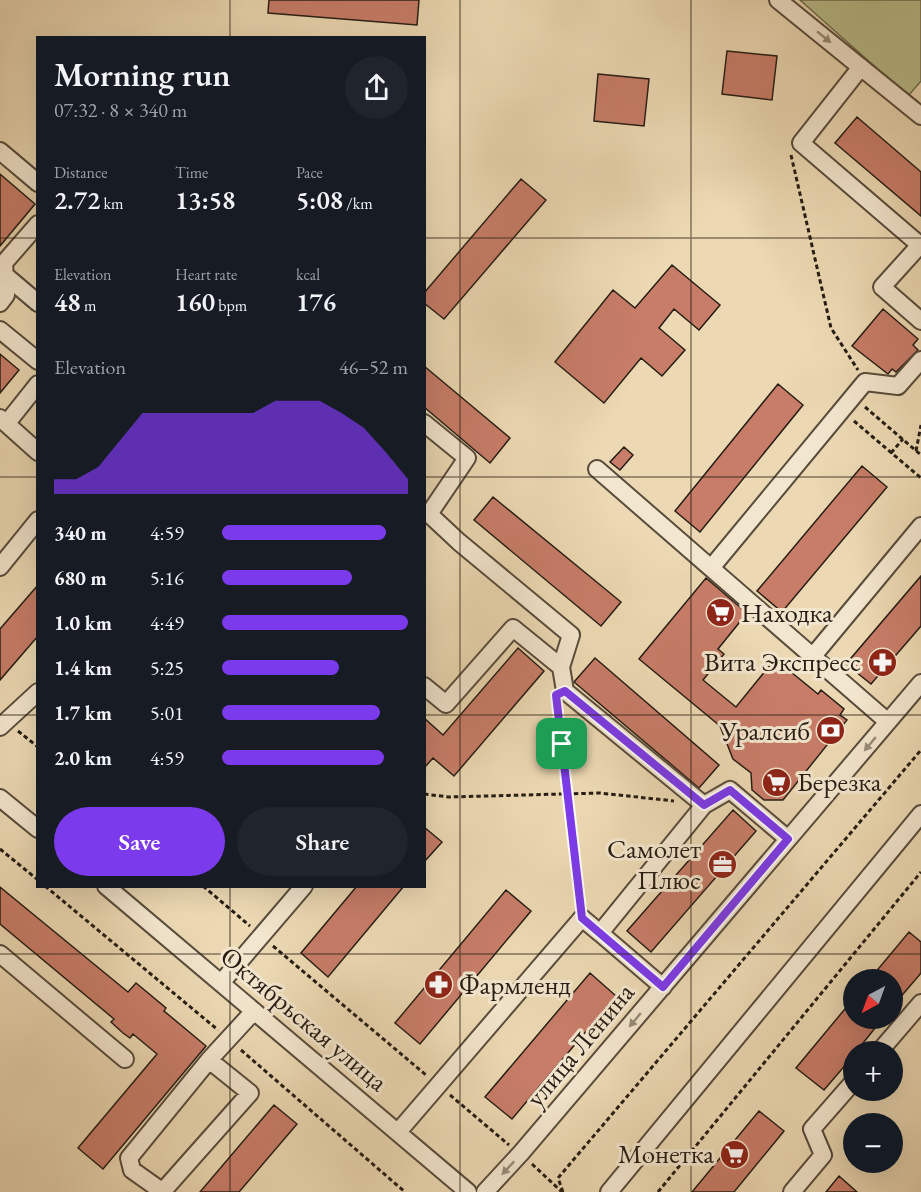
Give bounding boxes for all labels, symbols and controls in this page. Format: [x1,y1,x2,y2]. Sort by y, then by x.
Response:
one-way arrow [816,30,831,42]
text: Morning run [54,53,231,96]
button: share [345,56,408,119]
text: 07:32 · 8 × 340 m [54,97,187,123]
text: Distance [54,162,107,183]
text: Time [175,162,208,183]
text: Pace [296,162,323,183]
text: 2.72 [54,183,100,217]
text: 13:58 [175,183,235,217]
text: 5:08 [296,183,343,217]
text: km [100,193,123,214]
text: /km [343,193,373,214]
text: Elevation [54,264,112,285]
text: Heart rate [175,264,237,285]
text: kcal [296,264,320,285]
text: 48 [54,285,81,319]
text: 160 [175,285,215,319]
text: 176 [296,285,336,319]
text: m [81,295,96,316]
text: bpm [215,295,247,316]
text: Elevation [54,354,126,380]
text: 46–52 m [339,354,408,380]
text: 340 m [54,520,107,546]
text: 4:59 [150,520,184,546]
text: 680 m [54,565,107,591]
text: 5:16 [150,565,184,591]
place label: Находка [741,595,833,630]
supermarket icon: Находка [704,597,736,629]
text: 1.0 km [54,610,112,636]
text: 4:49 [150,610,184,636]
place label: Вита Экспресс [704,644,861,679]
pharmacy icon: Вита Экспресс [866,646,898,678]
text: 1.4 km [54,655,112,681]
text: 5:25 [150,655,184,681]
text: 1.7 km [54,700,112,726]
text: 5:01 [150,700,184,726]
place label: Уралсиб [719,713,810,748]
bank icon: Уралсиб [815,715,847,747]
pin [536,718,587,769]
icon: arrive [545,727,578,760]
one-way arrow [864,736,877,751]
text: 2.0 km [54,745,112,771]
text: 4:59 [150,745,184,771]
place label: Березка [797,764,882,799]
supermarket icon: Березка [760,766,792,798]
button: Save [54,807,225,876]
button: Share [237,807,408,876]
place label: Самолет Плюс [607,831,701,897]
office icon: Самолет Плюс [706,849,738,881]
street label: Октябрьская улица [213,938,395,1099]
place label: Фармленд [459,967,571,1002]
pharmacy icon: Фармленд [422,969,454,1001]
north arrow [843,969,903,1029]
map controls [843,969,903,1173]
street label: улица Ленина [518,975,642,1114]
one-way arrow [628,1012,641,1028]
button: + [843,1041,903,1101]
button: − [843,1113,903,1173]
place label: Монетка [618,1136,714,1171]
supermarket icon: Монетка [719,1138,751,1170]
one-way arrow [502,1160,515,1175]

